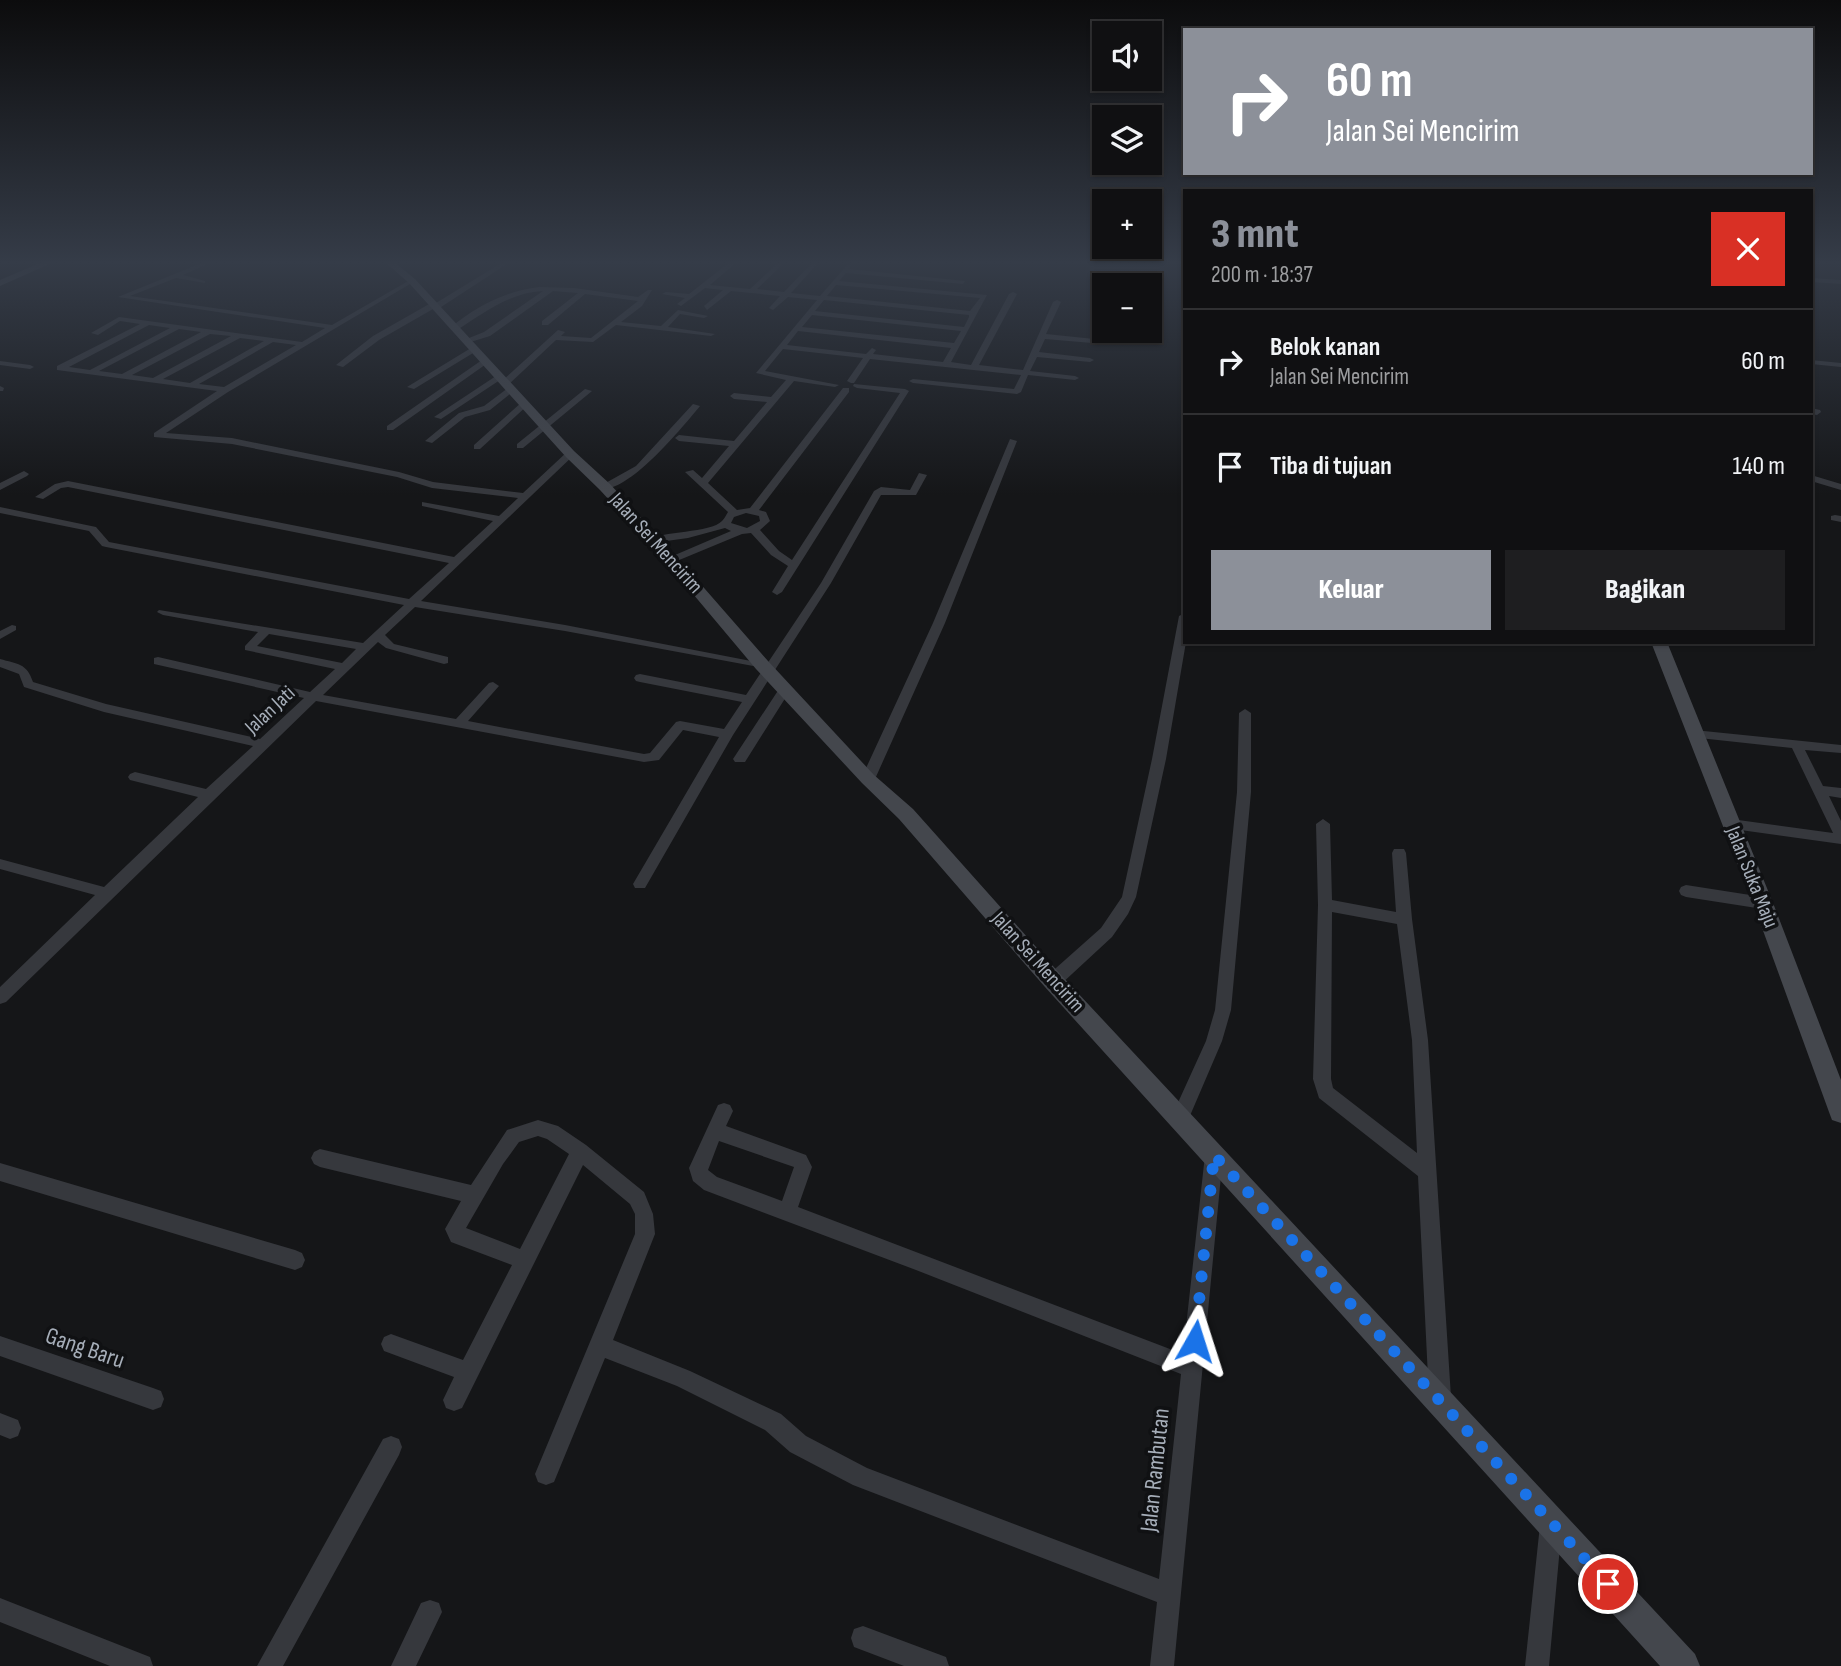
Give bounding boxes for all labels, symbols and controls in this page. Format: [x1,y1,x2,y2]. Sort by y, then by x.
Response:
map controls [1092,21,1162,343]
button: sound [1092,21,1162,91]
text: 60 m [1326,52,1413,111]
icon: right [1211,56,1302,147]
button: layers [1092,105,1162,175]
text: Jalan Sei Mencirim [1326,112,1520,151]
button: + [1092,189,1162,259]
text: 3 mnt [1211,209,1299,260]
button: close [1711,212,1785,286]
text: 200 m · 18:37 [1211,261,1313,289]
button: − [1092,273,1162,343]
text: Belok kanan [1270,332,1380,363]
icon: right [1211,343,1249,381]
text: 60 m [1741,346,1785,377]
text: Jalan Sei Mencirim [1270,363,1409,391]
icon: arrive [1211,448,1249,486]
text: Tiba di tujuan [1270,451,1392,482]
text: 140 m [1733,451,1785,482]
street label: Jalan Sei Mencirim [604,487,708,599]
button: Keluar [1211,550,1491,630]
button: Bagikan [1505,550,1785,630]
street label: Jalan Jati [239,681,300,740]
street label: Jalan Suka Maju [1720,822,1784,931]
street label: Jalan Sei Mencirim [986,906,1090,1018]
position arrow [1158,1304,1232,1378]
street label: Gang Baru [42,1321,128,1375]
street label: Jalan Rambutan [1134,1407,1176,1534]
pin [1578,1554,1638,1614]
icon: arrive [1589,1565,1627,1603]

